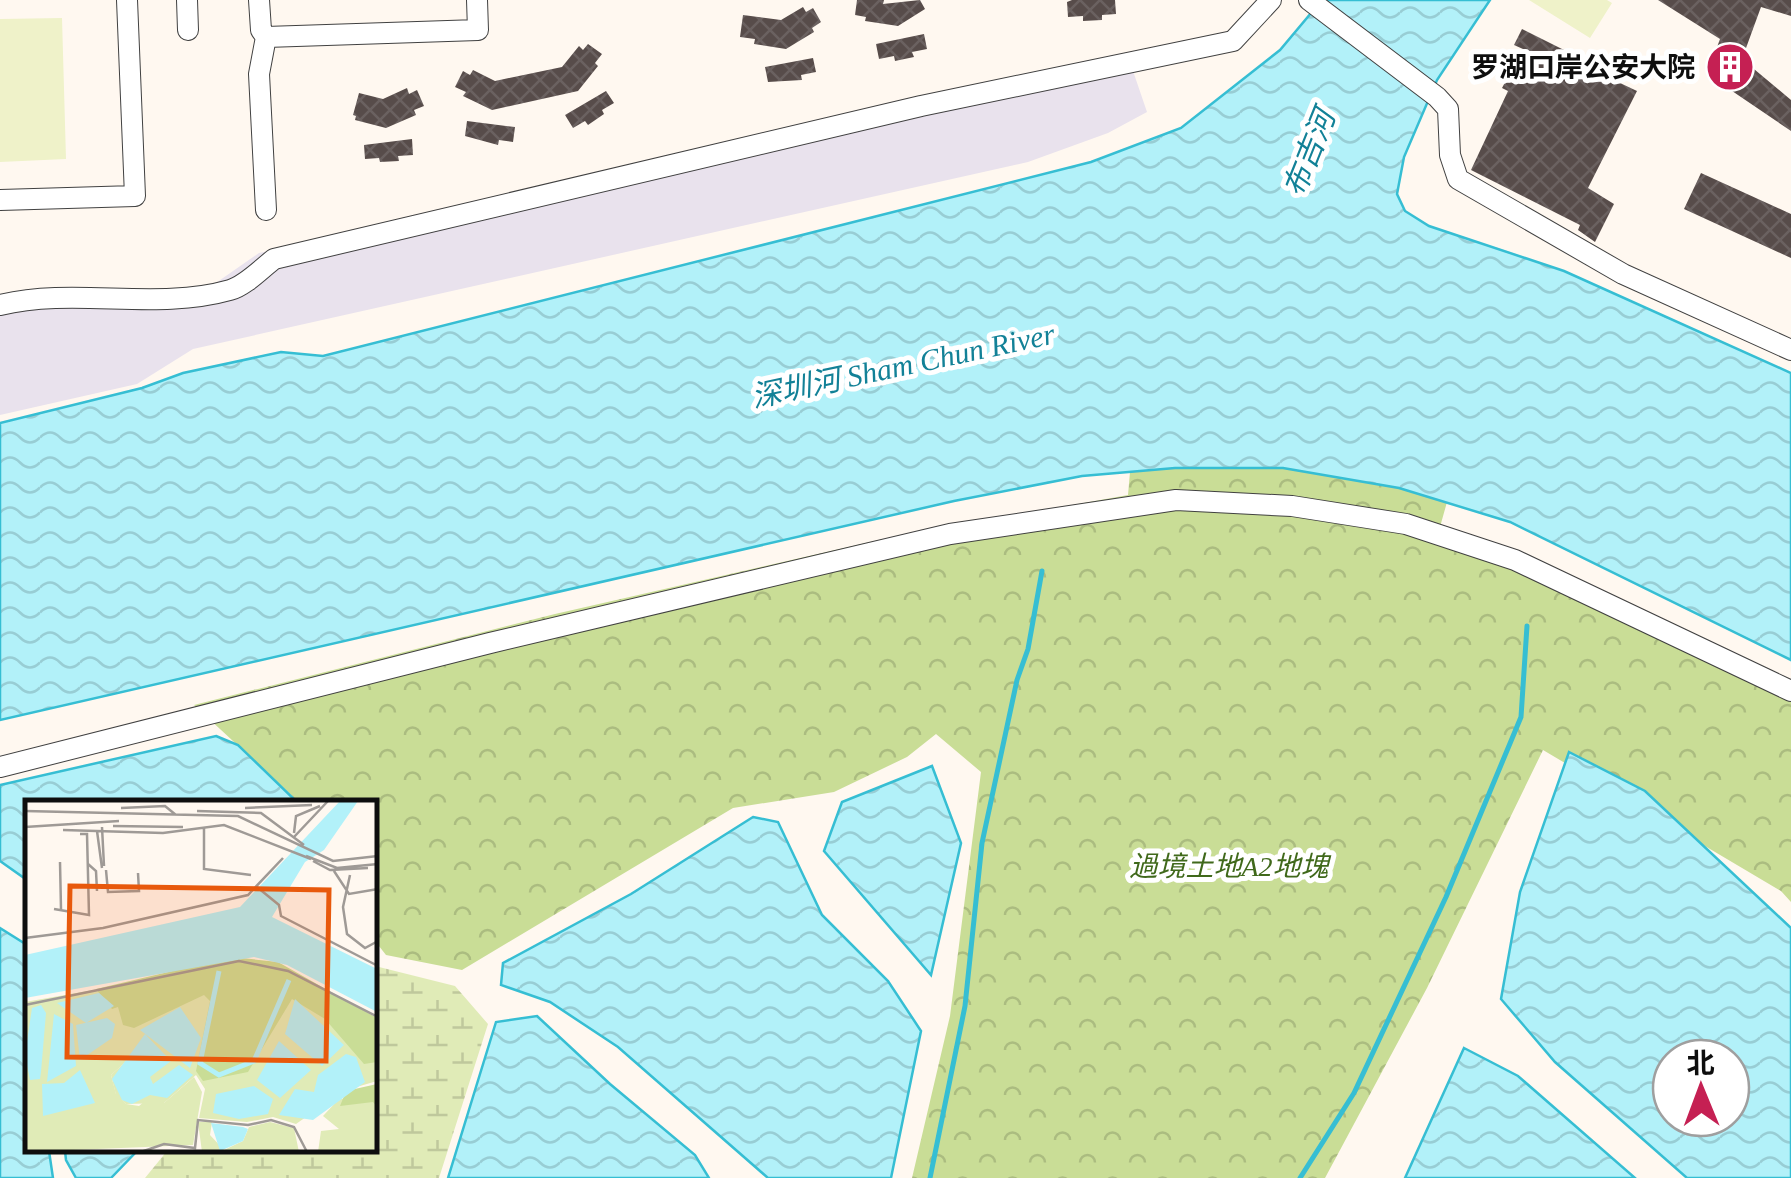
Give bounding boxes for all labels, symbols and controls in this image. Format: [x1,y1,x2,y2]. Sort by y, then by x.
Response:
building icon: 罗湖口岸公安大院 [1704,41,1756,93]
place label: 罗湖口岸公安大院 [1471,52,1695,83]
water label: 布吉河 [1277,100,1343,201]
water label: 深圳河 Sham Chun River [748,317,1058,413]
inset map [25,800,378,1153]
park label: 過境土地A2地塊 [1129,851,1332,882]
north arrow [1651,1038,1751,1138]
text: 北 [1686,1048,1715,1079]

